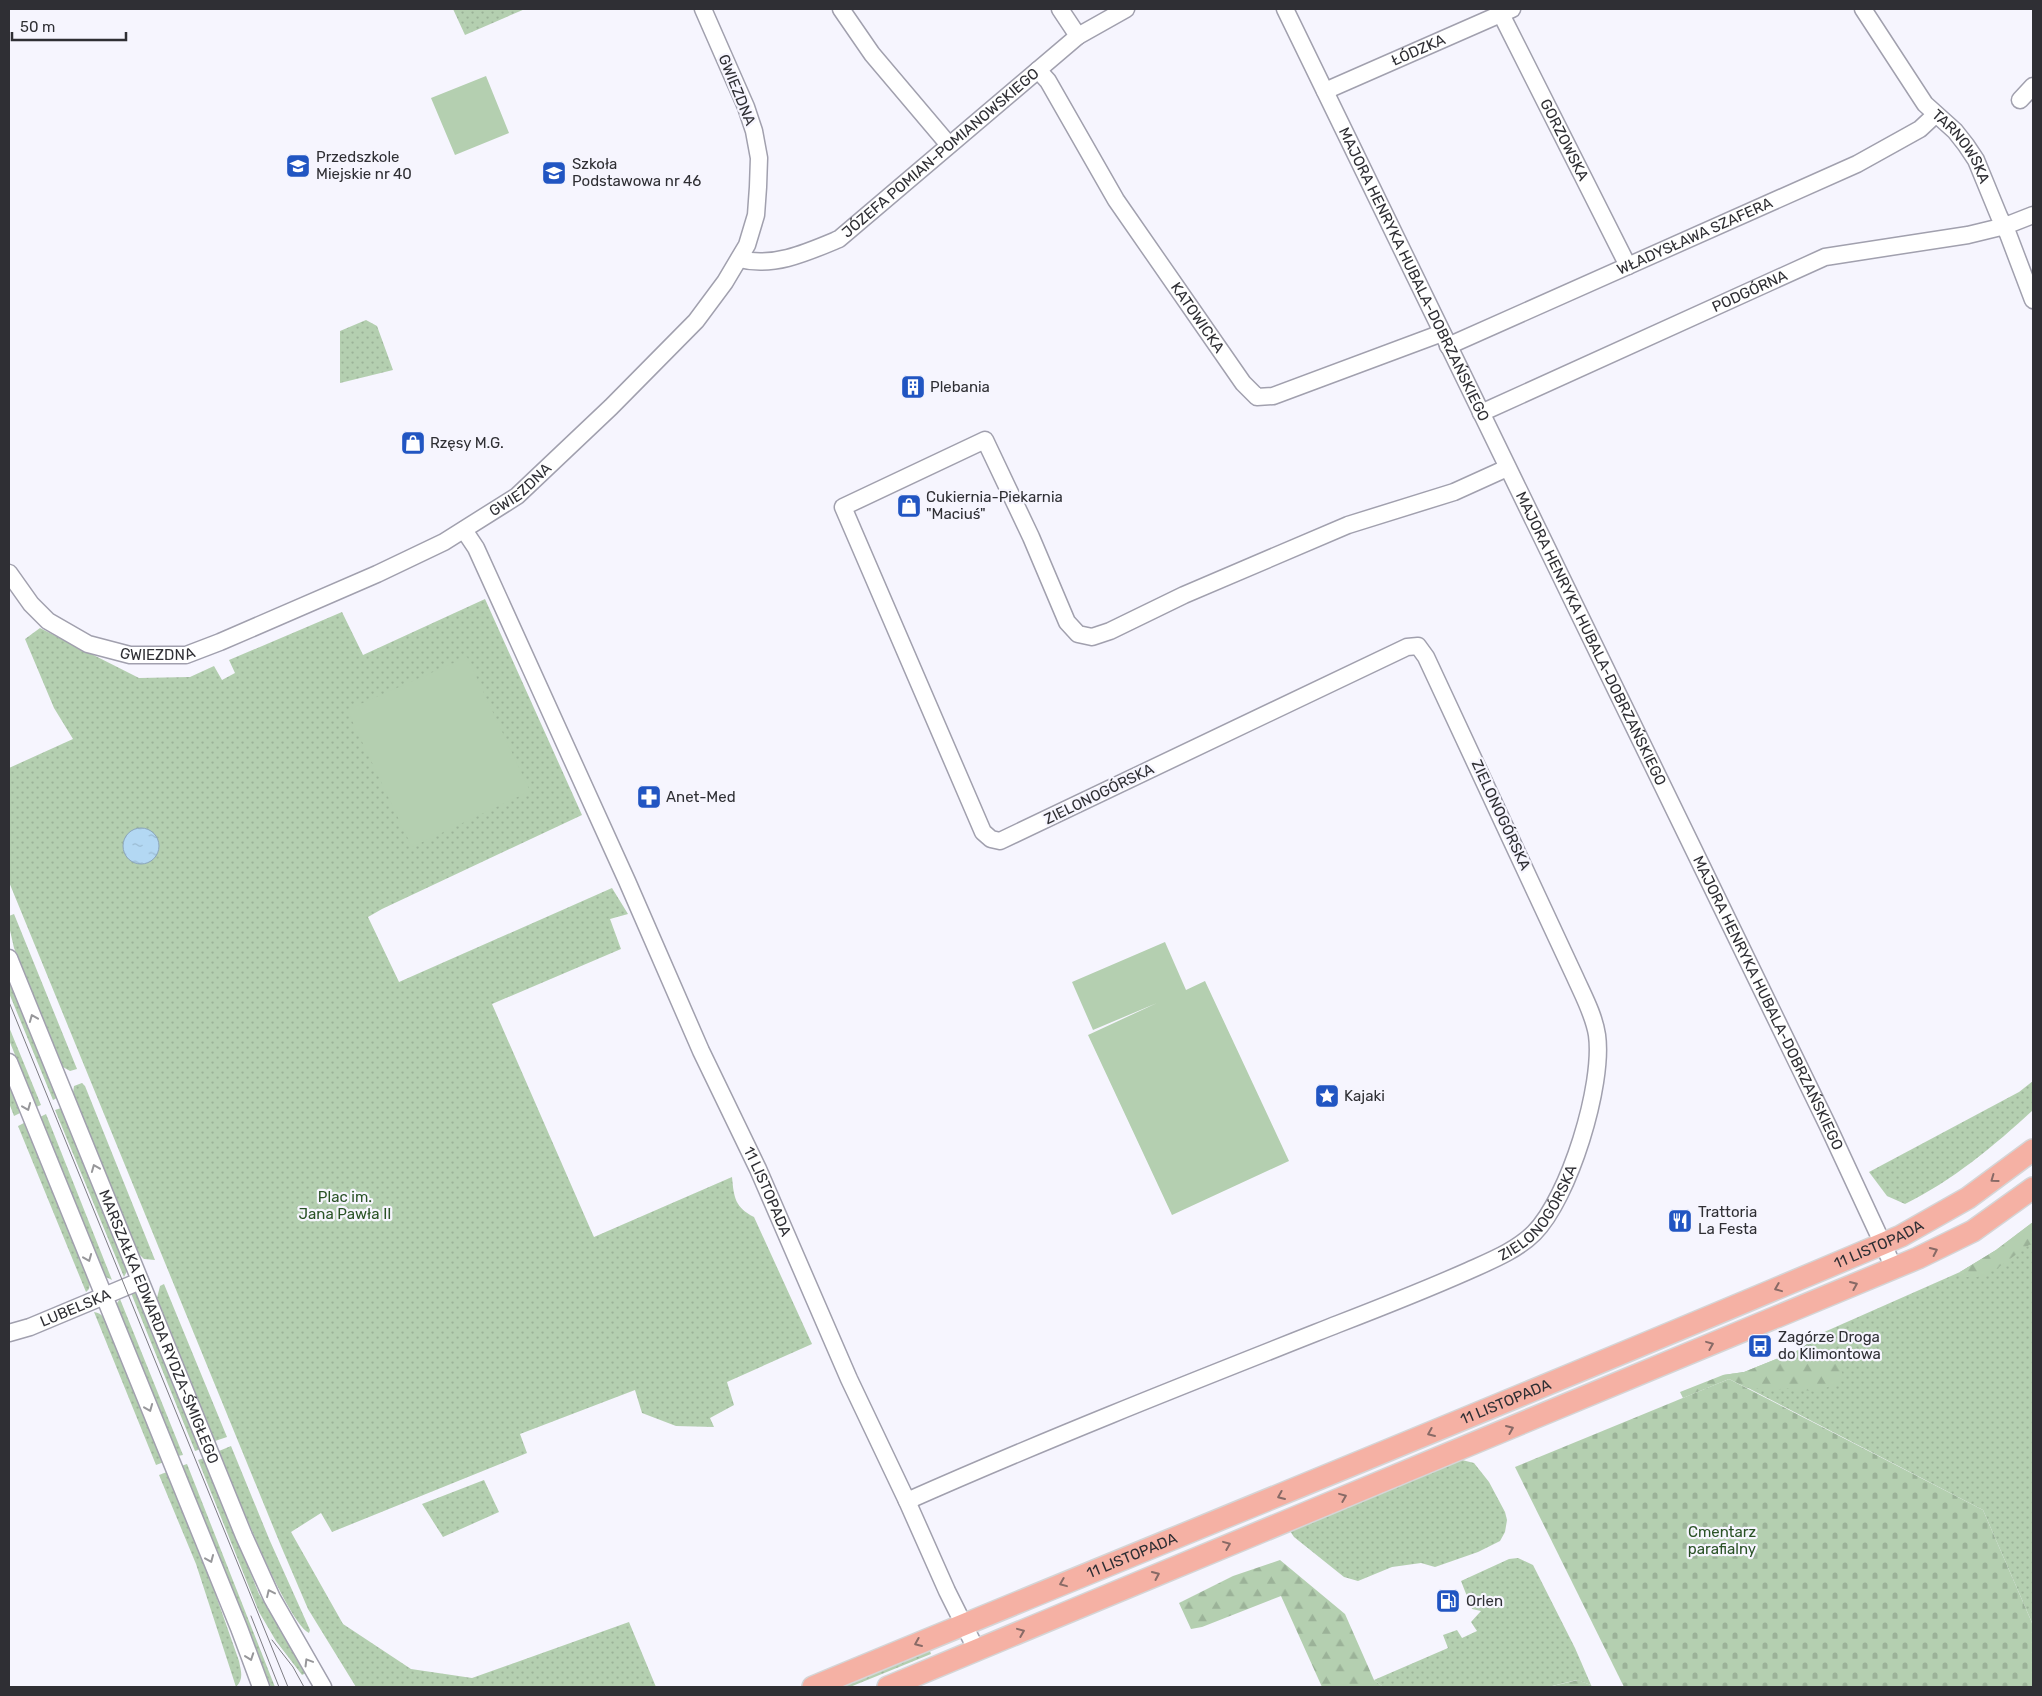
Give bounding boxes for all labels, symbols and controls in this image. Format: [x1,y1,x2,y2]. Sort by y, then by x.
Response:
scale bar [12,10,126,42]
text: 50 m [20,18,55,36]
street label: ŁÓDZKA [1389,30,1448,70]
street label: GWIEZDNA [715,52,759,128]
street label: JÓZEFA POMIAN-POMIANOWSKIEGO [838,64,1043,241]
street label: GORZOWSKA [1536,96,1593,184]
street label: TARNOWSKA [1928,106,1994,186]
street label: MAJORA HENRYKA HUBALA-DOBRZAŃSKIEGO [1335,124,1493,424]
place label: Przedszkole Miejskie nr 40 [316,148,412,183]
school or university icon: Przedszkole Miejskie nr 40 [285,153,311,179]
place label: Szkoła Podstawowa nr 46 [572,155,701,190]
school or university icon: Szkoła Podstawowa nr 46 [541,160,567,186]
street label: WŁADYSŁAWA SZAFERA [1614,194,1775,279]
street label: PODGÓRNA [1709,266,1790,316]
street label: KATOWICKA [1167,279,1228,356]
building icon: Plebania [900,374,926,400]
place label: Plebania [930,378,990,396]
shop icon: Rzęsy M.G. [400,430,426,456]
place label: Rzęsy M.G. [430,434,504,452]
street label: GWIEZDNA [486,459,555,520]
place label: Cukiernia-Piekarnia "Maciuś" [926,488,1063,523]
street label: MAJORA HENRYKA HUBALA-DOBRZAŃSKIEGO [1512,489,1670,789]
shop icon: Cukiernia-Piekarnia "Maciuś" [896,493,922,519]
street label: GWIEZDNA [118,643,198,664]
street label: ZIELONOGÓRSKA [1468,757,1534,873]
street label: ZIELONOGÓRSKA [1041,760,1157,828]
pharmacy icon: Anet-Med [636,784,662,810]
place label: Anet-Med [666,788,736,806]
street label: MAJORA HENRYKA HUBALA-DOBRZAŃSKIEGO [1689,853,1847,1153]
one-way arrow [29,1014,40,1023]
place icon: Kajaki [1314,1083,1340,1109]
place label: Kajaki [1344,1087,1385,1105]
one-way arrow [21,1102,32,1111]
street label: 11 LISTOPADA [740,1144,795,1239]
street label: ZIELONOGÓRSKA [1495,1162,1581,1265]
one-way arrow [91,1164,101,1173]
one-way arrow [1990,1173,2000,1182]
street label: MARSZAŁKA EDWARDA RYDZA-ŚMIGŁEGO [95,1187,223,1466]
park label: Plac im. Jana Pawła II [299,1188,391,1223]
place label: Trattoria La Festa [1698,1203,1757,1238]
restaurant icon: Trattoria La Festa [1667,1208,1693,1234]
street label: 11 LISTOPADA [1831,1216,1927,1272]
one-way arrow [1929,1246,1938,1257]
one-way arrow [83,1253,93,1261]
one-way arrow [1774,1281,1783,1292]
one-way arrow [1849,1281,1858,1292]
street label: LUBELSKA [37,1285,113,1331]
place label: Zagórze Droga do Klimontowa [1778,1328,1881,1363]
bus stop icon: Zagórze Droga do Klimontowa [1747,1333,1773,1359]
one-way arrow [1706,1341,1714,1351]
street label: 11 LISTOPADA [1458,1375,1554,1429]
one-way arrow [143,1404,153,1412]
one-way arrow [1505,1425,1514,1436]
one-way arrow [1427,1427,1436,1437]
one-way arrow [1277,1489,1286,1500]
one-way arrow [1338,1493,1347,1504]
park label: Cmentarz parafialny [1688,1523,1756,1558]
street label: 11 LISTOPADA [1084,1529,1180,1582]
one-way arrow [1222,1541,1231,1551]
one-way arrow [204,1554,215,1563]
one-way arrow [1151,1571,1160,1582]
one-way arrow [1059,1577,1068,1588]
fuel station icon: Orlen [1435,1588,1461,1614]
one-way arrow [266,1589,277,1598]
place label: Orlen [1466,1592,1503,1610]
one-way arrow [1016,1628,1025,1639]
one-way arrow [915,1638,923,1648]
one-way arrow [244,1653,254,1661]
one-way arrow [304,1658,314,1667]

